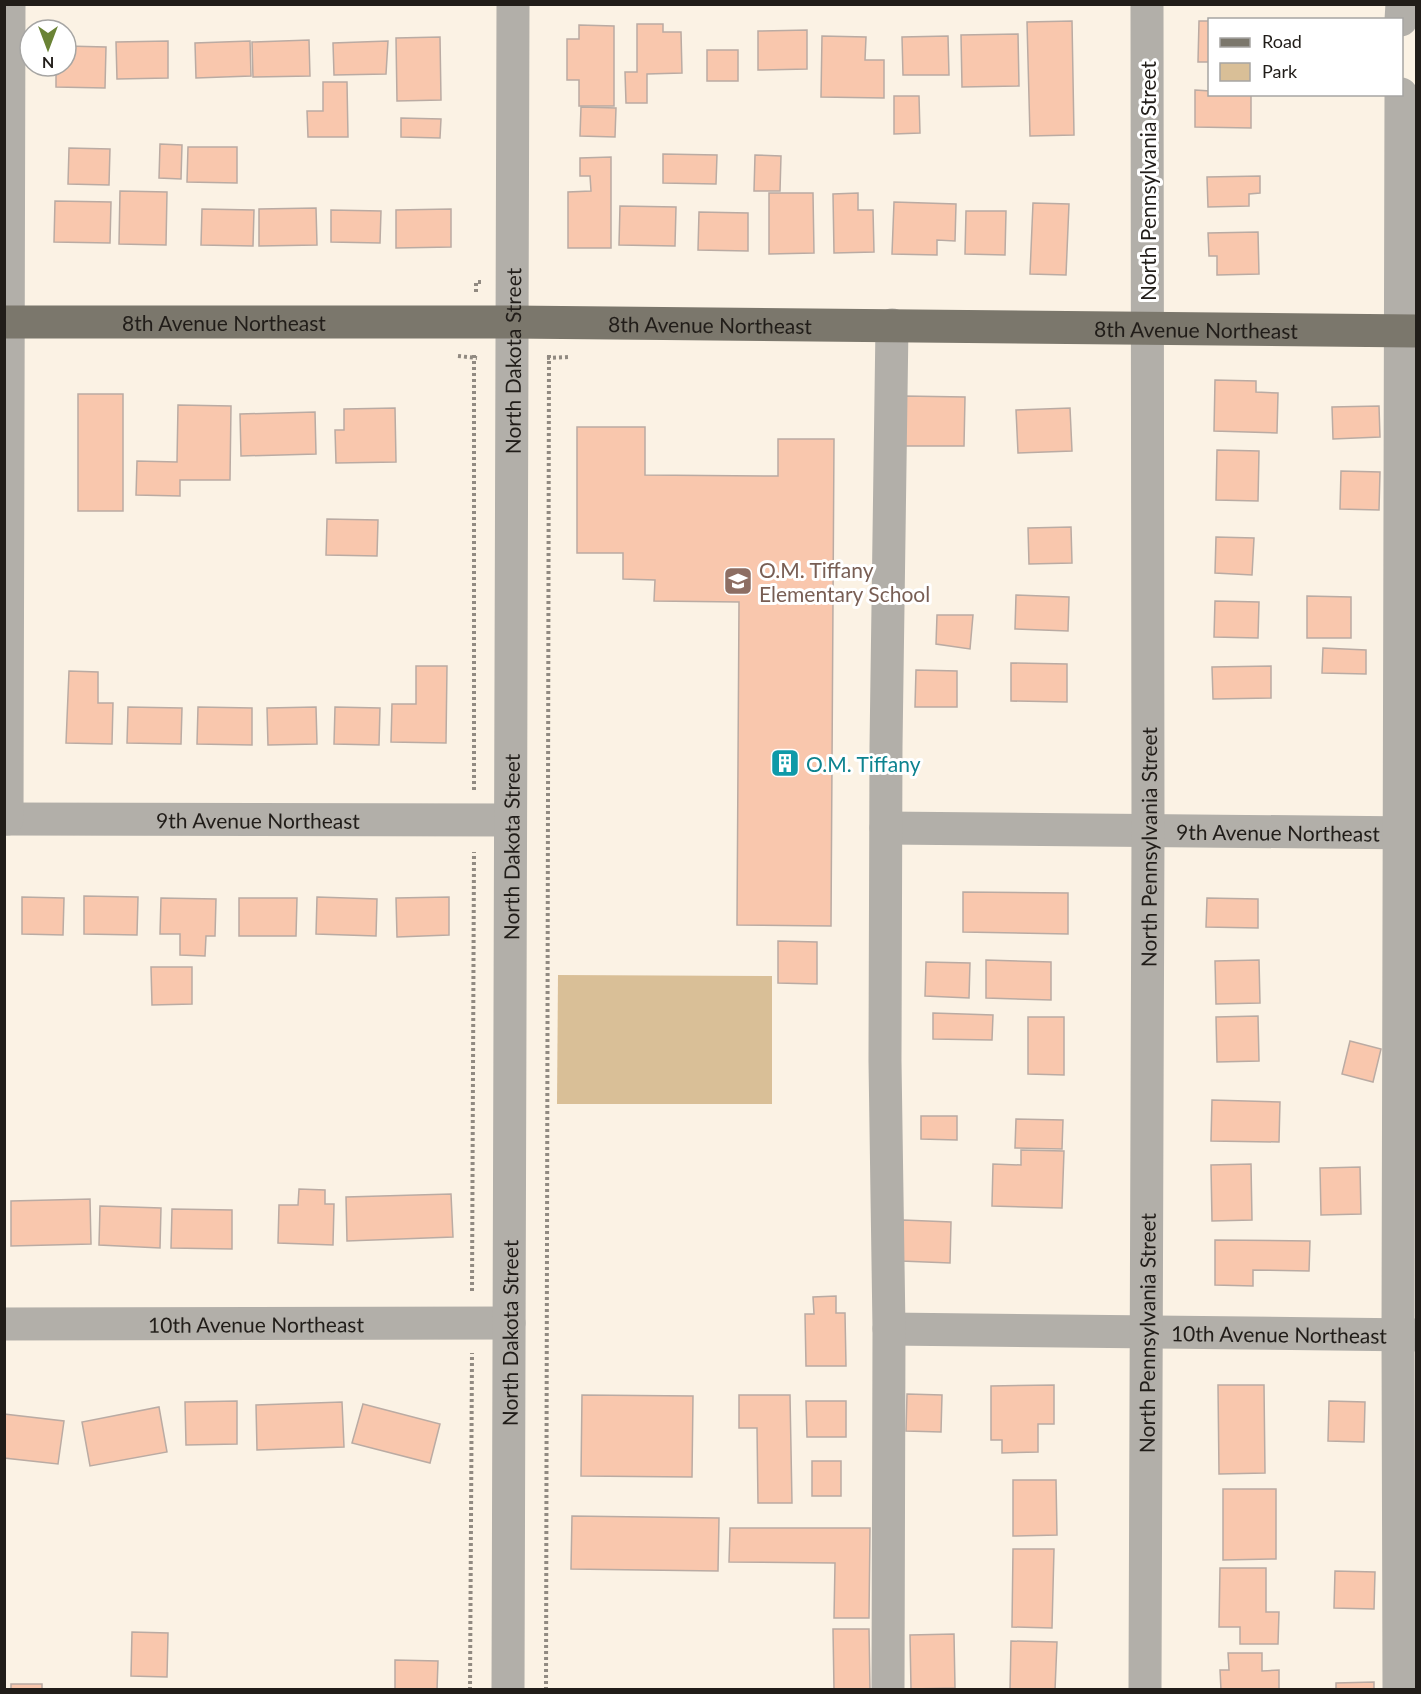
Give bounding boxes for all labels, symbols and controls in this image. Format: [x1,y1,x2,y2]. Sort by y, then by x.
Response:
north arrow [18,18,78,78]
legend [1208,18,1403,96]
text: Road [1262,30,1302,52]
text: N [42,54,54,73]
text: Park [1262,60,1298,82]
street label: North Pennsylvania Street [1135,61,1160,301]
street label: North Dakota Street [499,267,525,454]
street label: 8th Avenue Northeast [122,310,326,335]
street label: 8th Avenue Northeast [608,310,812,337]
street label: 8th Avenue Northeast [1094,315,1298,342]
place label: O.M. Tiffany Elementary School [759,557,930,606]
school or university icon: O.M. Tiffany Elementary School [722,565,754,597]
street label: North Pennsylvania Street [1135,726,1161,967]
building icon: O.M. Tiffany [769,747,801,779]
place label: O.M. Tiffany [806,751,921,776]
street label: North Dakota Street [498,753,523,940]
street label: 9th Avenue Northeast [156,807,360,832]
street label: 9th Avenue Northeast [1176,818,1380,845]
street label: North Pennsylvania Street [1133,1212,1159,1453]
street label: North Dakota Street [496,1239,522,1426]
street label: 10th Avenue Northeast [148,1311,364,1336]
street label: 10th Avenue Northeast [1171,1320,1388,1347]

